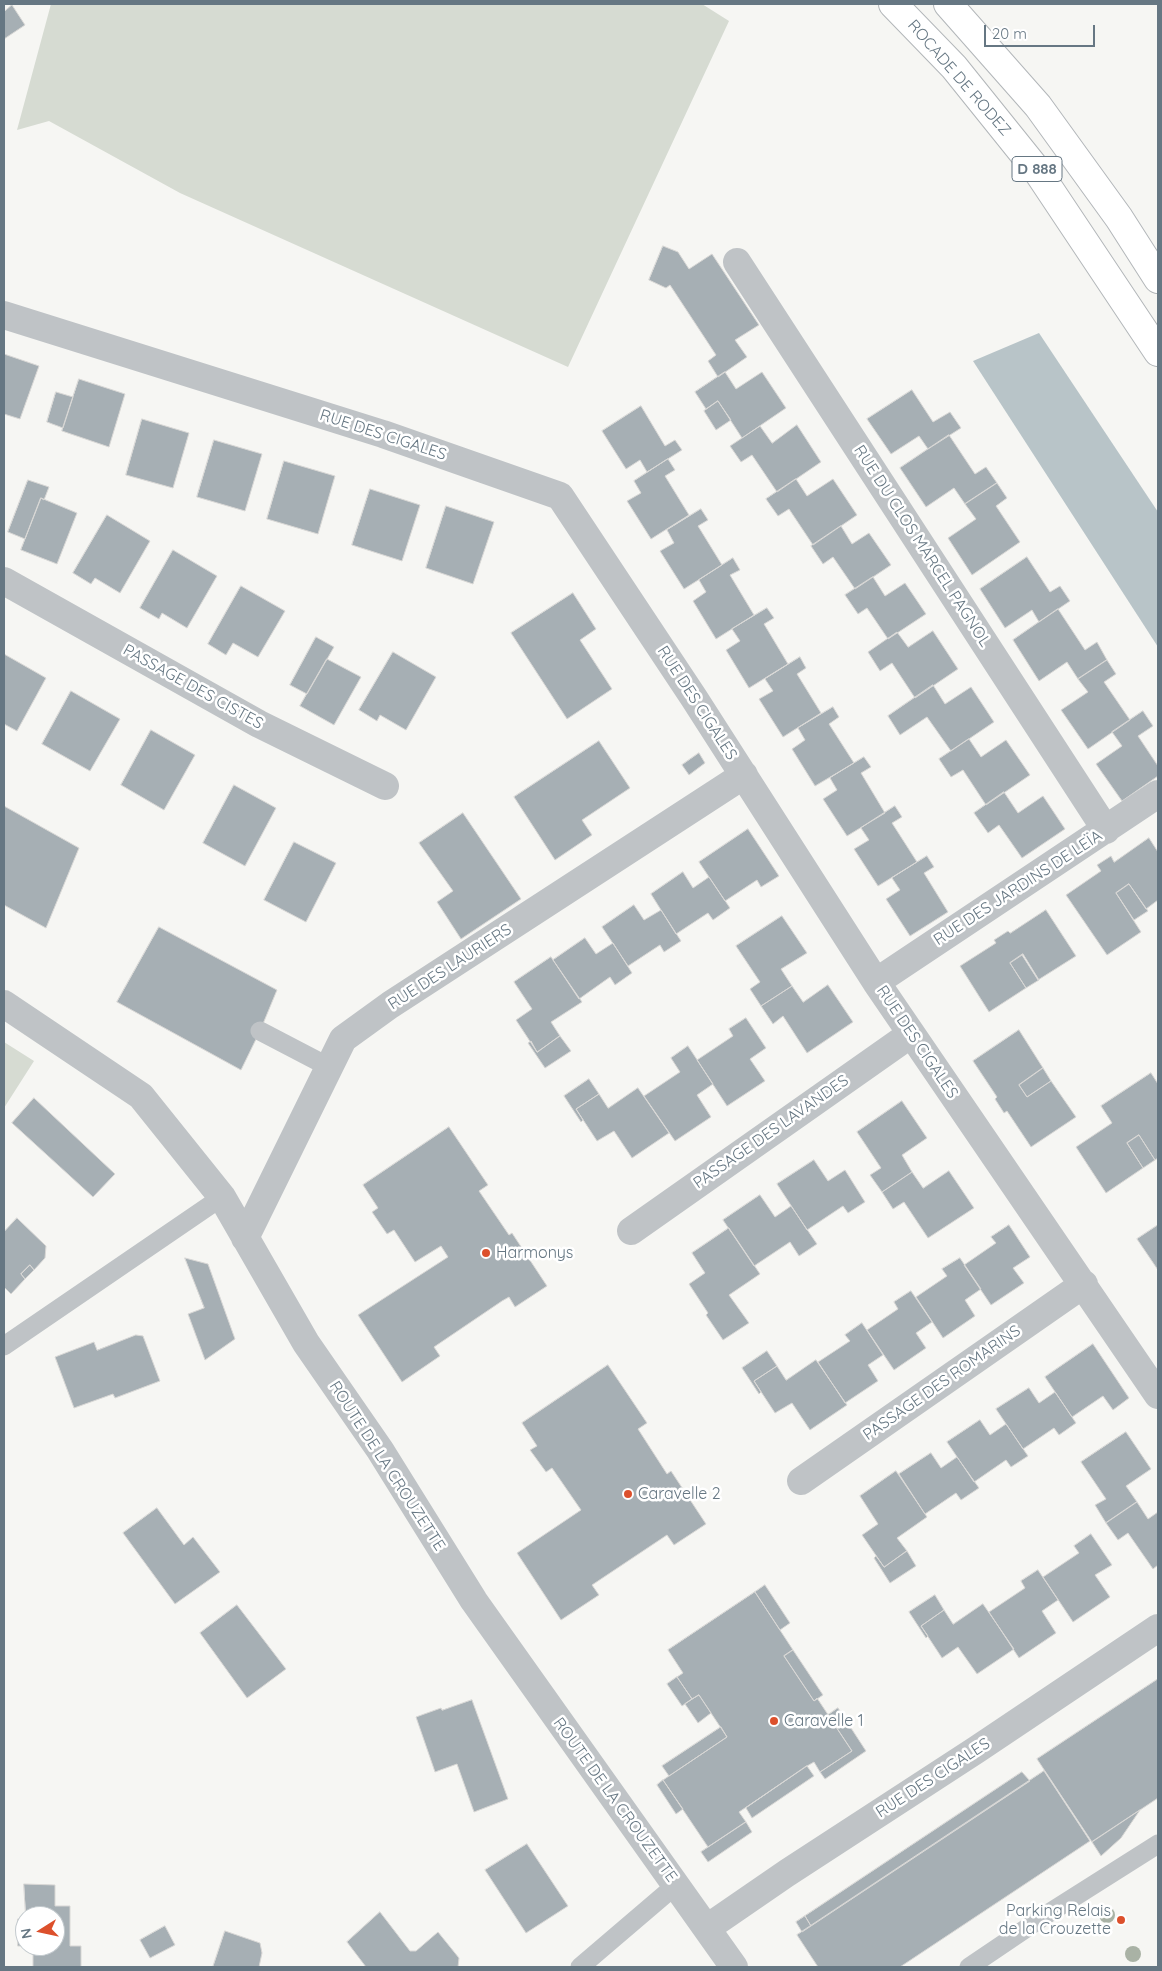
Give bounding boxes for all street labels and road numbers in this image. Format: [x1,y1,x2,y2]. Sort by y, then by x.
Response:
street label: ROCADE DE RODEZ [903,16,1015,140]
road number: D 888 [1012,156,1062,182]
street label: RUE DES CIGALES [317,405,449,465]
street label: RUE DU CLOS MARCEL PAGNOL [850,442,994,650]
street label: PASSAGE DES CISTES [120,640,266,734]
street label: RUE DES CIGALES [653,642,741,764]
street label: RUE DES JARDINS DE LEÏA [930,826,1106,950]
street label: RUE DES LAURIERS [385,920,515,1014]
street label: RUE DES CIGALES [872,982,962,1102]
street label: PASSAGE DES LAVANDES [690,1071,852,1193]
street label: PASSAGE DES ROMARINS [860,1321,1024,1445]
street label: ROUTE DE LA CROUZETTE [325,1378,449,1554]
street label: ROUTE DE LA CROUZETTE [549,1714,681,1886]
street label: RUE DES CIGALES [872,1734,994,1822]

